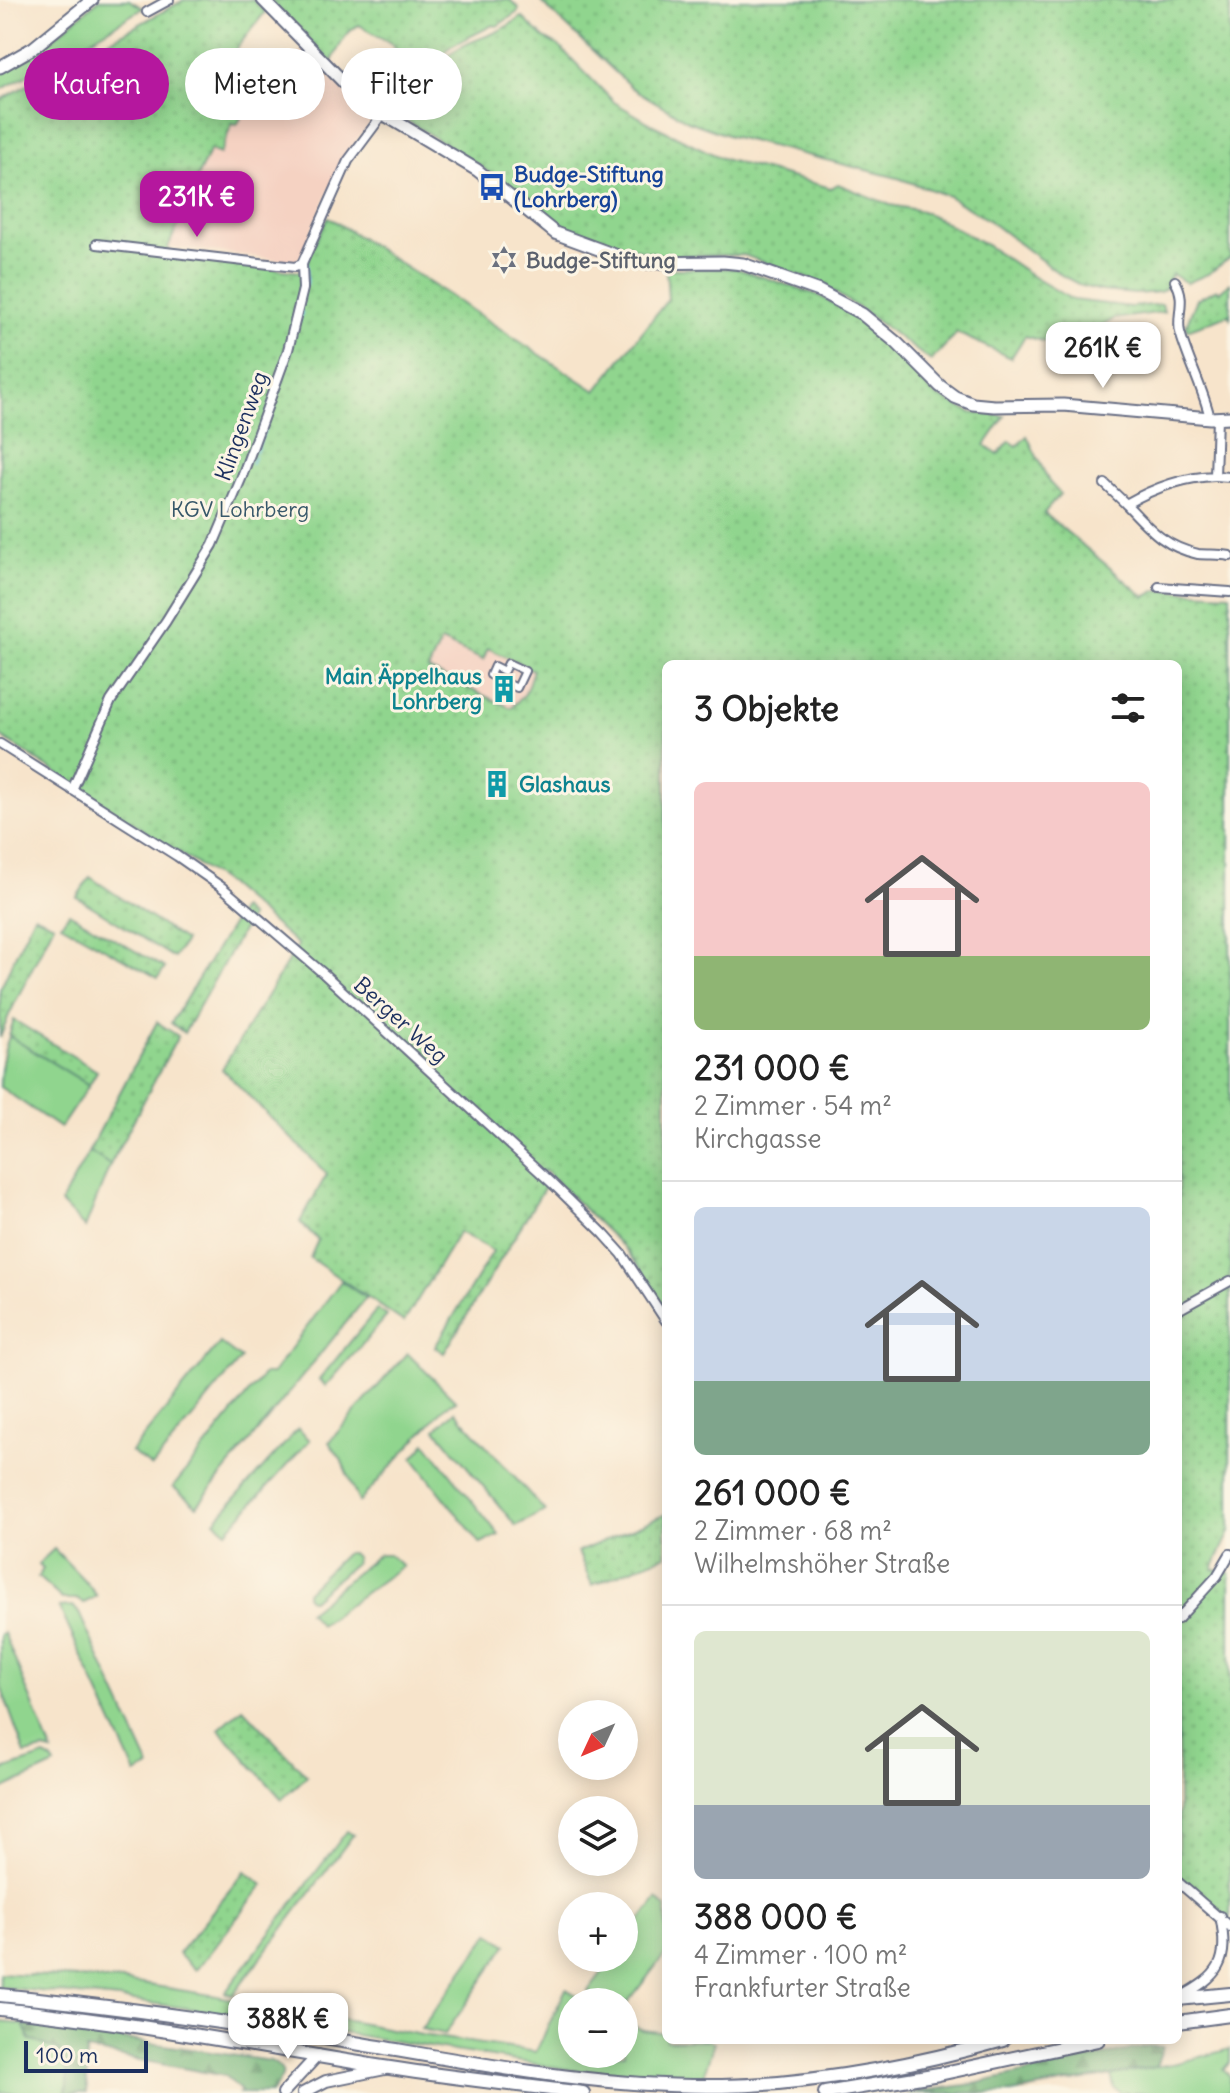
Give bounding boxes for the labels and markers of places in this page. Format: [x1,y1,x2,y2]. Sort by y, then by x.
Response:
place label: Budge-Stiftung (Lohrberg) [514,160,664,213]
pin: 231K € [132,171,262,239]
bus stop icon: Budge-Stiftung (Lohrberg) [477,172,507,202]
synagogue icon: Budge-Stiftung [489,245,519,275]
place label: Budge-Stiftung [526,246,676,274]
pin: 261K € [1038,322,1168,390]
place label: Main Äppelhaus Lohrberg [325,662,482,715]
building icon: Main Äppelhaus Lohrberg [489,674,519,704]
building icon: Glashaus [482,769,512,799]
place label: Glashaus [519,770,610,798]
pin: 388K € [223,1993,353,2061]

